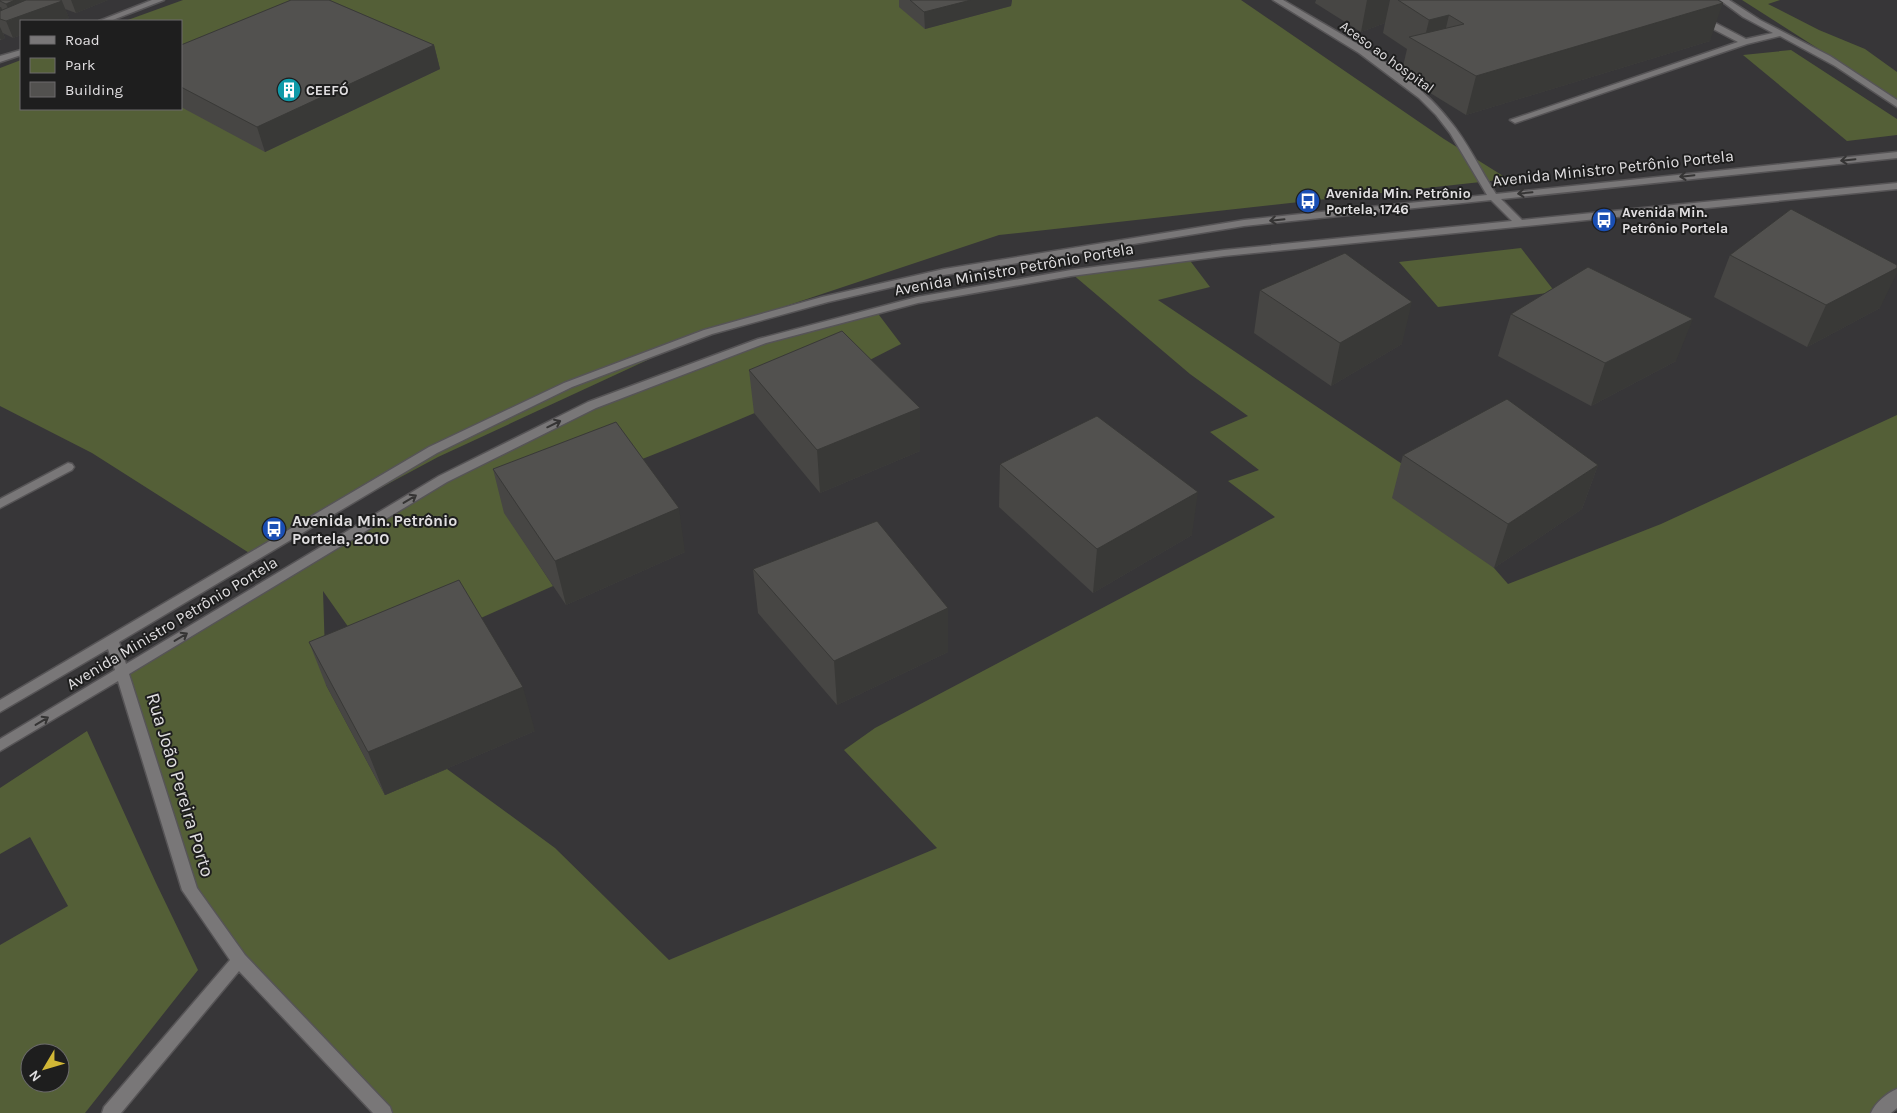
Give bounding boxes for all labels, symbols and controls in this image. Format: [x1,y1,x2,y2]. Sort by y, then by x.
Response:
street label: Aceso ao hospital [1337,17,1437,97]
legend [20,20,182,110]
text: Road [65,31,100,49]
text: Park [65,56,95,74]
building icon: CEEFÓ [276,77,302,103]
text: Building [65,81,123,99]
place label: CEEFÓ [306,81,349,99]
street label: Avenida Ministro Petrônio Portela [1491,146,1735,190]
one-way arrow [1841,155,1857,165]
one-way arrow [1679,171,1695,181]
place label: Avenida Min. Petrônio Portela, 1746 [1326,185,1471,218]
bus stop icon: Avenida Min. Petrônio Portela, 1746 [1295,188,1321,214]
one-way arrow [1518,188,1534,198]
place label: Avenida Min. Petrônio Portela [1622,204,1728,237]
bus stop icon: Avenida Min. Petrônio Portela [1591,207,1617,233]
one-way arrow [1269,215,1285,225]
street label: Avenida Ministro Petrônio Portela [893,239,1135,299]
one-way arrow [546,419,561,428]
one-way arrow [402,493,416,503]
place label: Avenida Min. Petrônio Portela, 2010 [292,511,457,548]
bus stop icon: Avenida Min. Petrônio Portela, 2010 [261,516,287,542]
street label: Avenida Ministro Petrônio Portela [63,552,281,694]
one-way arrow [173,631,187,641]
street label: Rua João Pereira Porto [142,690,218,880]
one-way arrow [34,715,48,725]
north arrow [20,1043,70,1093]
text: N [25,1067,45,1085]

